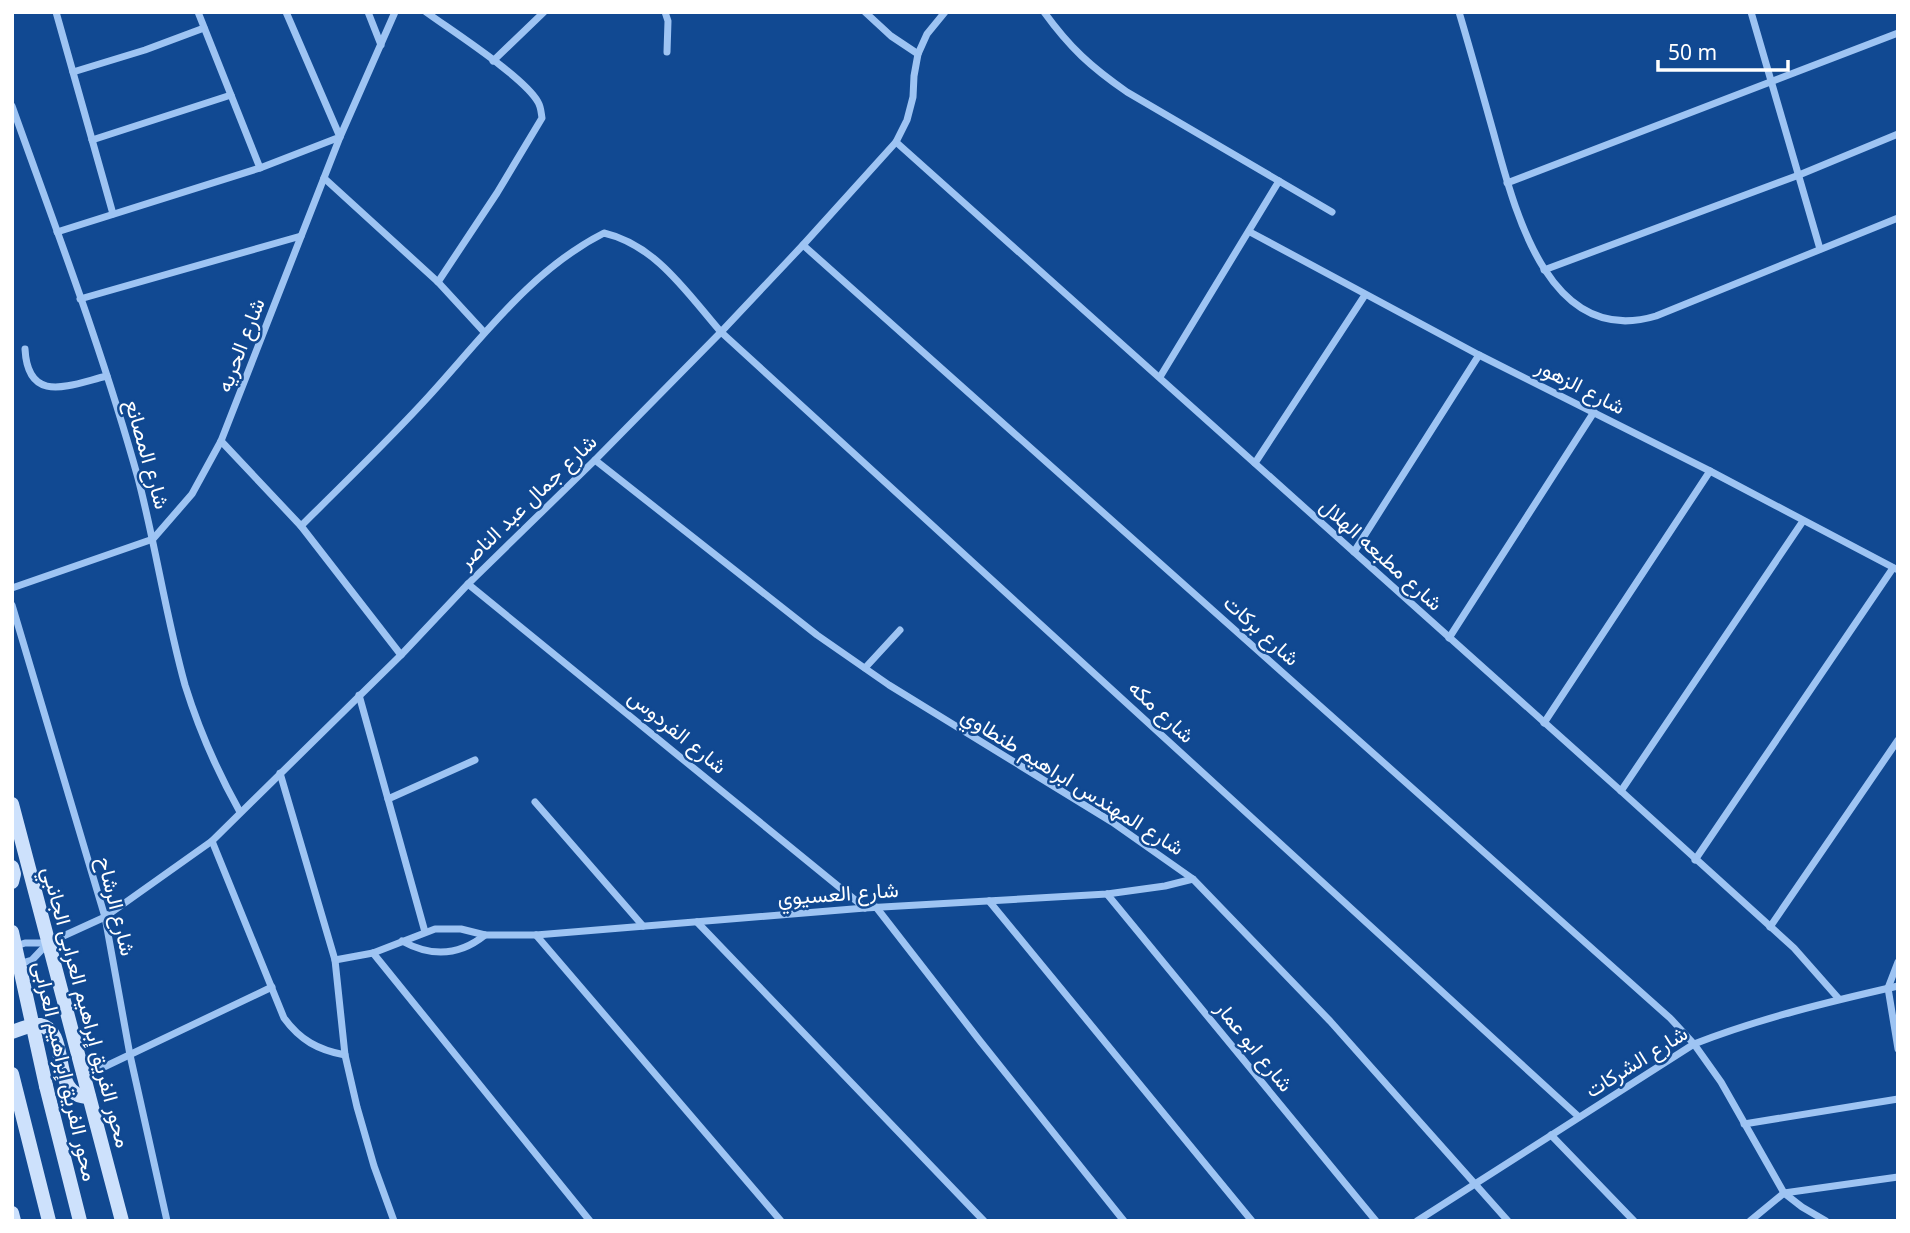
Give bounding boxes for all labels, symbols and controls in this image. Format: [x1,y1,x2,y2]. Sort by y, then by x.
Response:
scale bar [1658,28,1787,72]
text: 50 m [1668,38,1717,66]
street label: شارع الحريه [209,294,272,396]
street label: شارع الزهور [1530,351,1630,421]
street label: شارع المصانع [118,396,177,512]
street label: شارع جمال عبد الناصر [451,428,603,576]
street label: شارع مطبعه الهلال [1314,491,1449,617]
street label: شارع بركات [1217,588,1306,672]
street label: شارع مكه [1122,673,1201,749]
street label: شارع الفردوس [622,682,733,780]
street label: شارع المهندس ابراهيم طنطاوي [954,701,1190,865]
street label: شارع الرشاح [90,854,143,959]
street label: محور الفريق إبراهيم العرابى الجانبي [37,864,137,1150]
street label: شارع العسيوي [777,875,900,915]
street label: محور الفريق إبراهيم العرابى [28,959,104,1183]
street label: شارع ابو عمار [1208,994,1300,1098]
street label: شارع الشركات [1580,1018,1693,1104]

